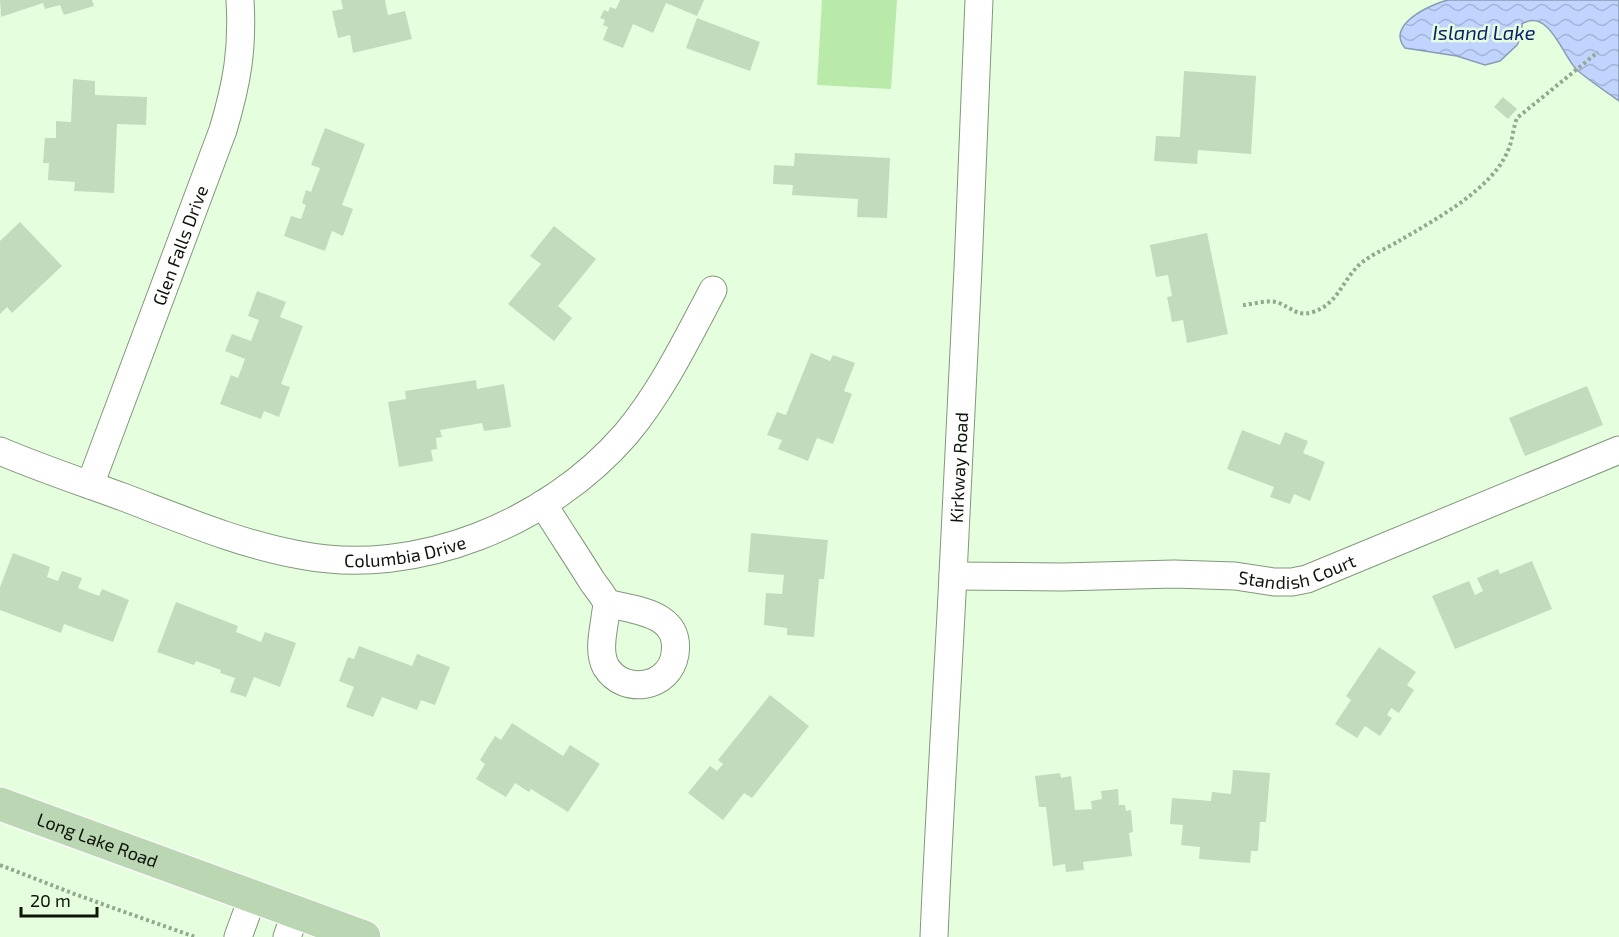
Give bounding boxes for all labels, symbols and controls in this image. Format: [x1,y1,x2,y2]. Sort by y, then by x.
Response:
water label: Island Lake [1433,20,1536,44]
street label: Glen Falls Drive [147,182,212,308]
street label: Kirkway Road [945,412,972,523]
street label: Columbia Drive [344,531,469,571]
street label: Standish Court [1237,549,1359,593]
street label: Long Lake Road [34,808,161,872]
scale bar [21,880,98,918]
text: 20 m [30,889,71,911]

